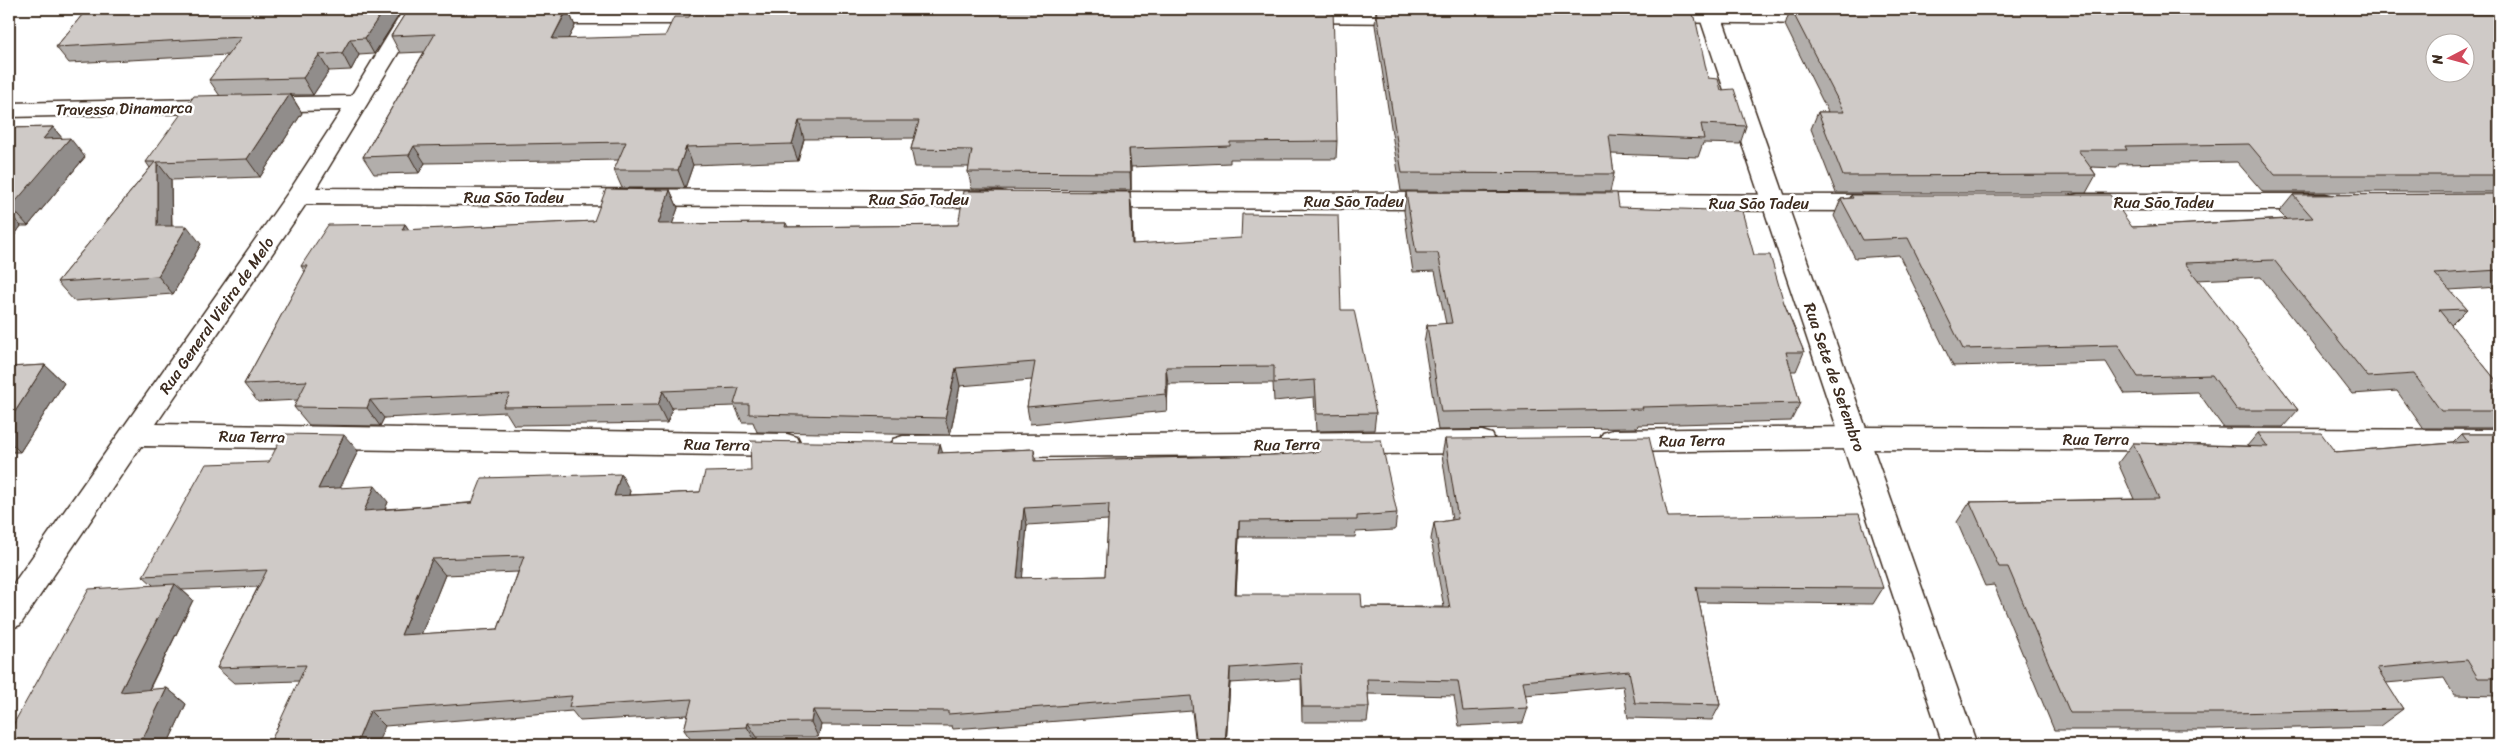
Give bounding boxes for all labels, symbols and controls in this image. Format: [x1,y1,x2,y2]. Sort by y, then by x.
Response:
north arrow [2426,32,2476,82]
text: N [2425,53,2451,66]
street label: Travessa Dinamarca [55,93,193,124]
street label: Rua São Tadeu [464,183,565,212]
street label: Rua São Tadeu [869,185,970,214]
street label: Rua São Tadeu [1304,187,1405,216]
street label: Rua São Tadeu [2114,188,2215,217]
street label: Rua São Tadeu [1709,189,1810,218]
street label: Rua General Vieira de Melo [151,230,282,400]
street label: Rua Sete de Setembro [1795,299,1874,456]
street label: Rua Terra [219,421,285,452]
street label: Rua Terra [1659,425,1725,456]
street label: Rua Terra [2063,425,2129,454]
street label: Rua Terra [684,429,750,460]
street label: Rua Terra [1254,429,1320,460]

